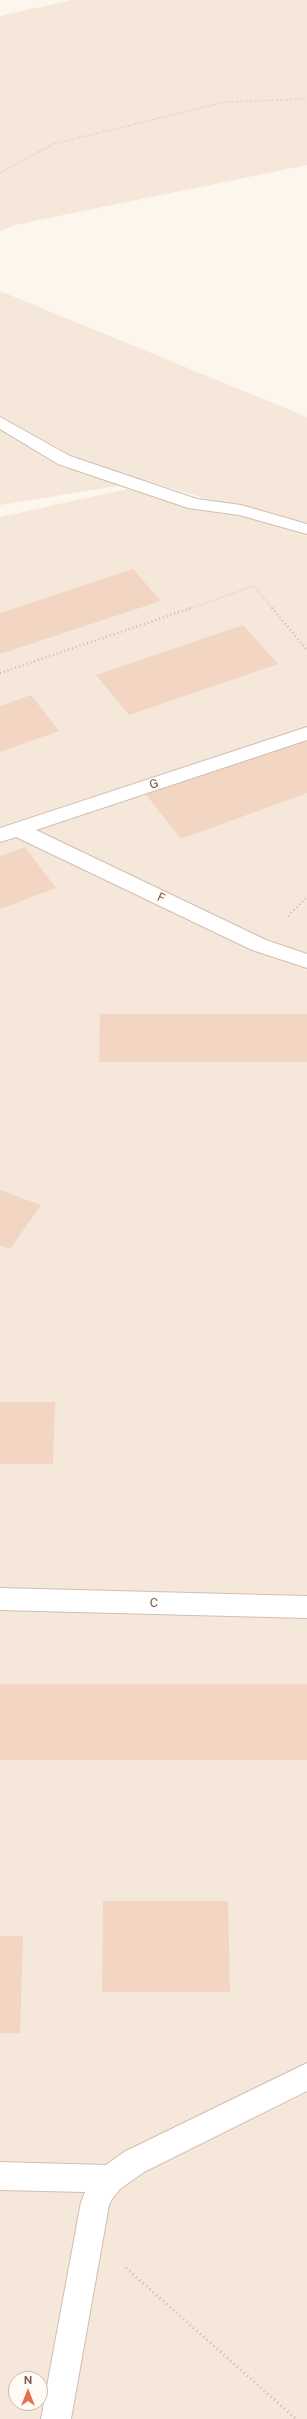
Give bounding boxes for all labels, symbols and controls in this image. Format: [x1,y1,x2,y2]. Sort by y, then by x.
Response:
street label: G [148,776,160,792]
street label: F [155,890,167,906]
street label: C [150,1596,158,1610]
north arrow [8,2371,48,2411]
text: N [24,2374,32,2386]

